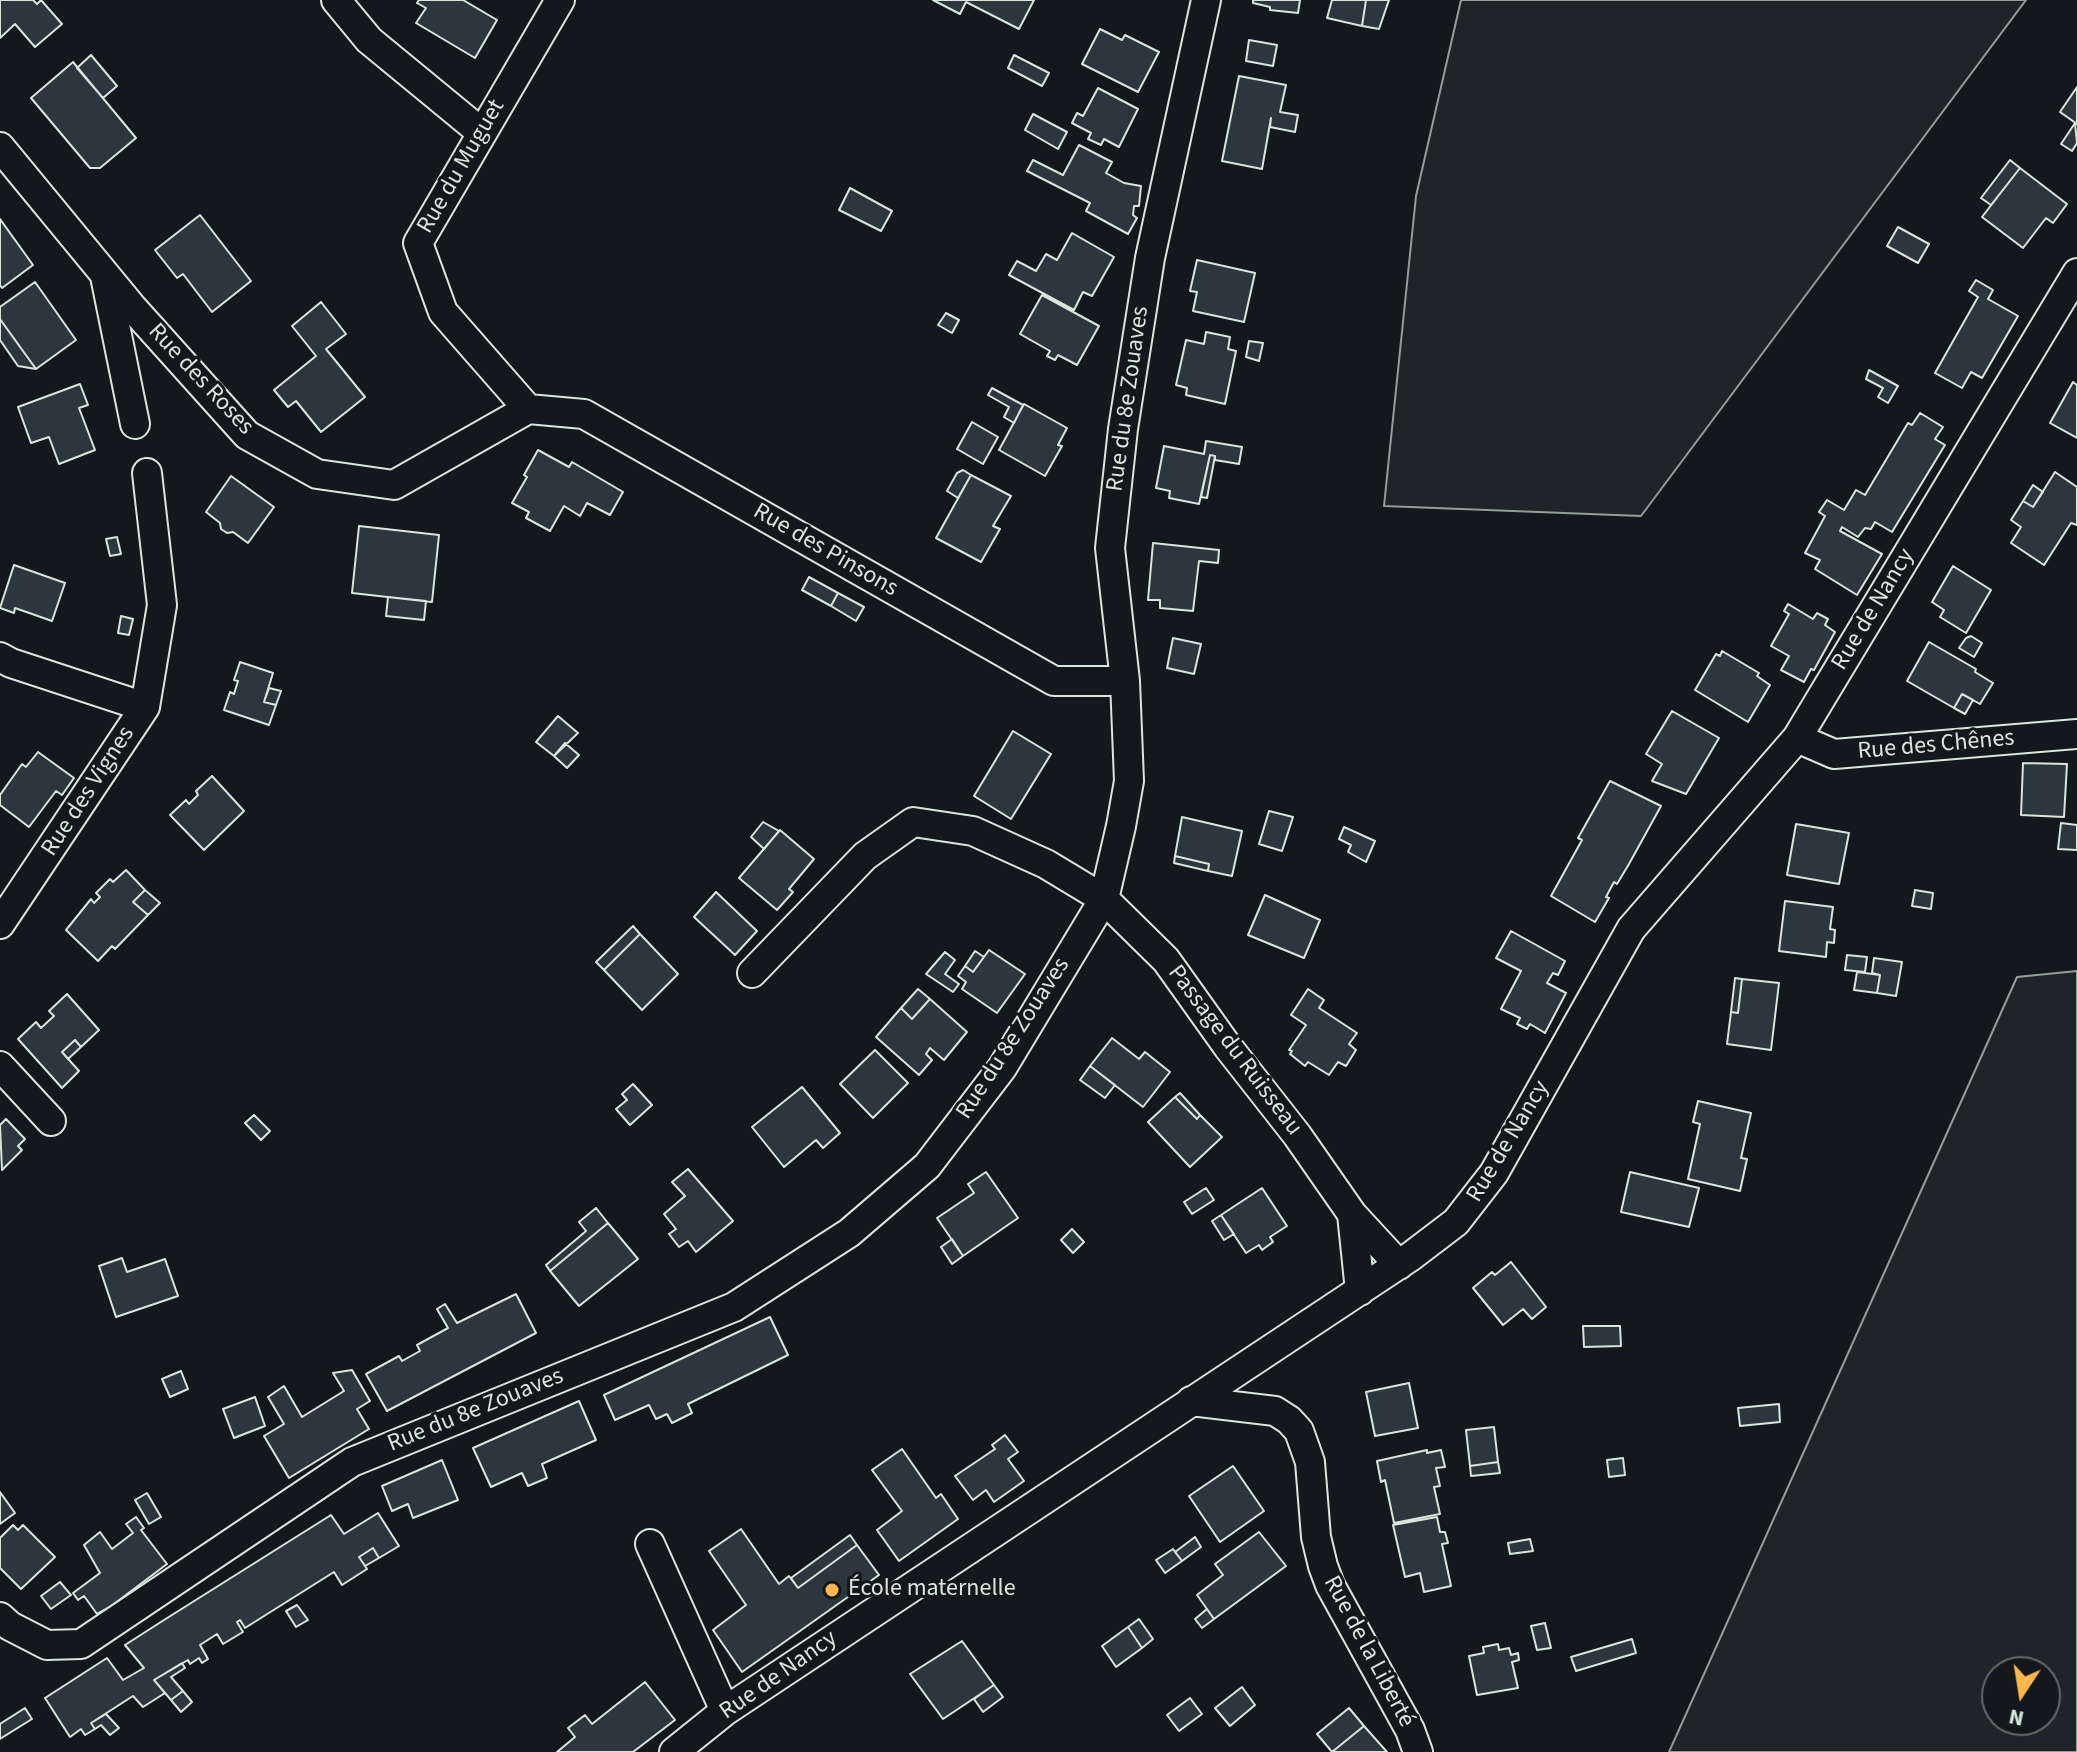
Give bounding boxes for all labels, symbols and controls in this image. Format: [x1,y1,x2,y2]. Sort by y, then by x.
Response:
street label: Rue du Muguet [412,95,512,239]
street label: Rue du 8e Zouaves [1102,304,1156,494]
street label: Rue des Roses [141,318,259,442]
street label: Rue des Pinsons [747,498,903,604]
street label: Rue de Nancy [1827,544,1921,676]
street label: Rue des Vignes [36,722,142,862]
street label: Rue des Chênes [1856,725,2016,767]
street label: Rue du 8e Zouaves [951,953,1077,1125]
street label: Passage du Ruisseau [1161,960,1307,1142]
street label: Rue de Nancy [1462,1076,1556,1208]
street label: Rue du 8e Zouaves [384,1363,568,1459]
street label: Rue de la Liberté [1316,1571,1420,1733]
place label: École maternelle [848,1576,1016,1604]
marker: École maternelle [823,1581,841,1599]
street label: Rue de Nancy [715,1625,843,1727]
north arrow [1981,1656,2061,1736]
text: N [2006,1700,2027,1735]

